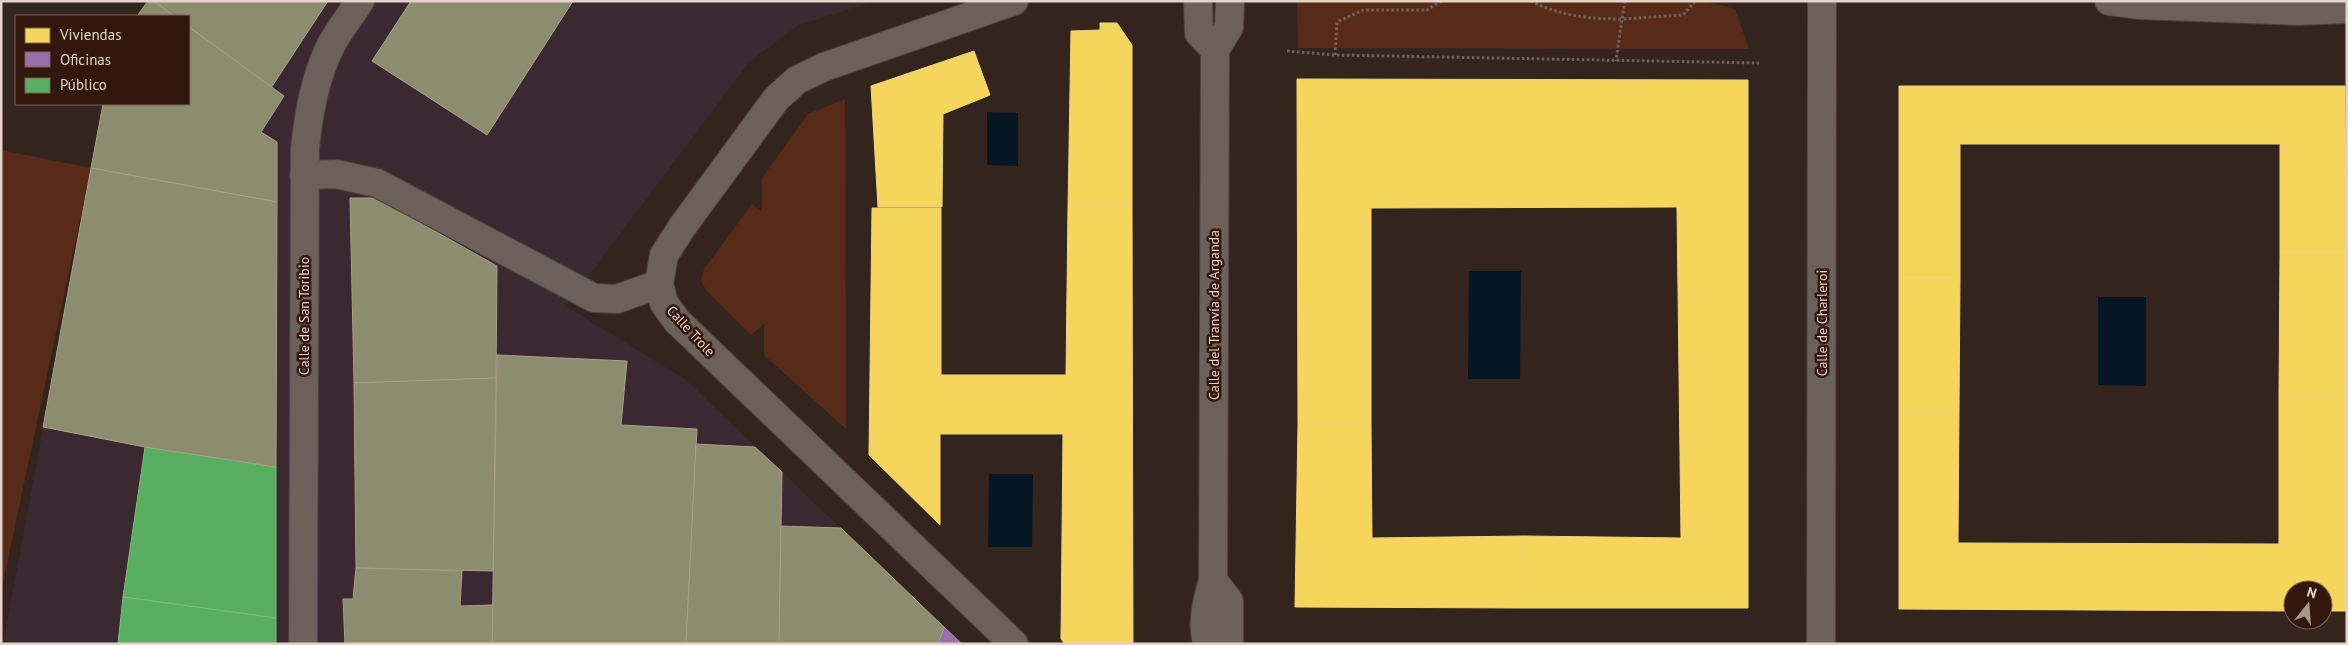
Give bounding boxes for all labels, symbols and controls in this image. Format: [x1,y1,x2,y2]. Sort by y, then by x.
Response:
legend [15,15,190,105]
text: Viviendas [59,25,121,44]
text: Oficinas [60,50,111,69]
text: Público [60,75,107,94]
street label: Calle del Tranvía de Arganda [1205,230,1223,400]
street label: Calle de San Toribio [295,257,313,375]
street label: Calle de Charleroi [1813,270,1831,376]
street label: Calle Trole [663,302,719,360]
north arrow [2283,580,2333,630]
text: N [2305,583,2319,603]

